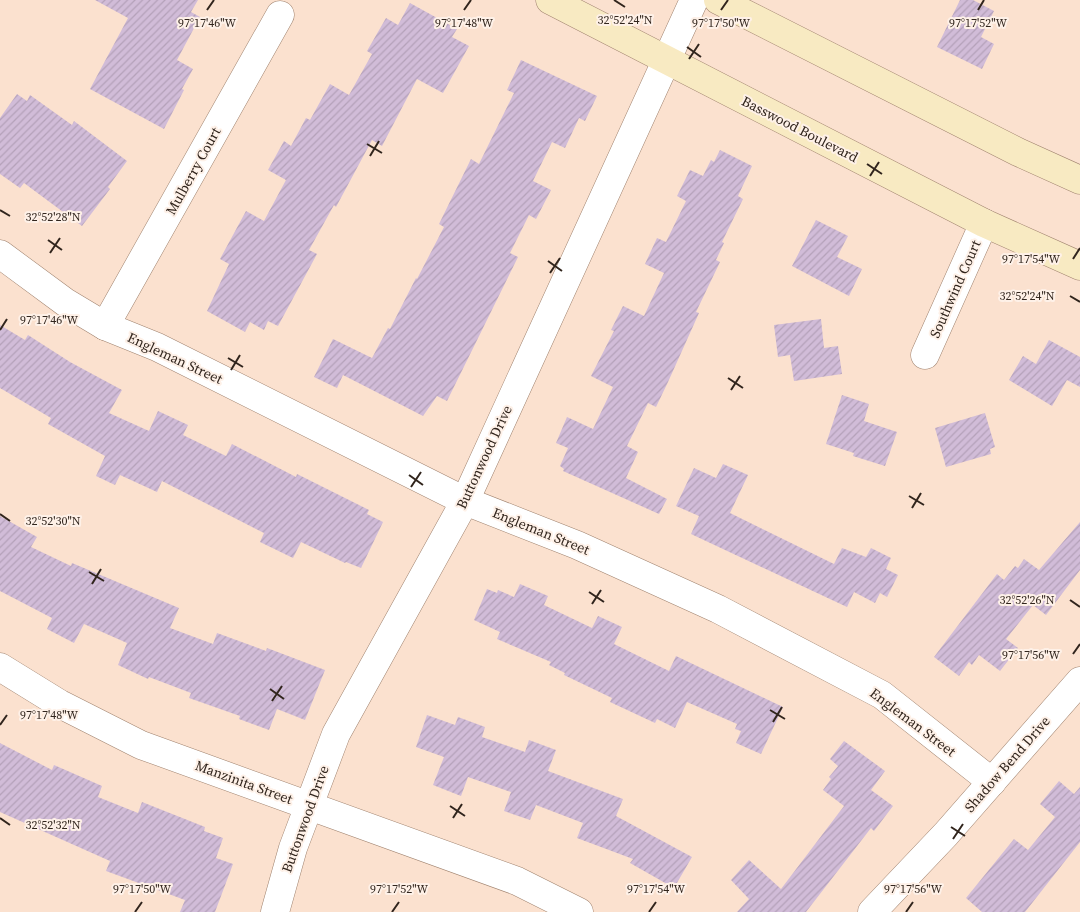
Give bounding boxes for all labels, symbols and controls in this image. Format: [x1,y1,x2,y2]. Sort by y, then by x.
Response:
text: 32°52'24"N [597,12,653,28]
text: 97°17'46"W [178,15,236,31]
text: 97°17'48"W [435,15,493,31]
text: 97°17'50"W [692,15,750,31]
text: 97°17'52"W [949,15,1007,31]
street label: Basswood Boulevard [738,91,862,167]
street label: Mulberry Court [161,123,226,219]
text: 32°52'28"N [25,209,81,225]
street label: Southwind Court [924,236,986,341]
text: 97°17'54"W [1002,251,1060,267]
text: 32°52'24"N [999,288,1055,304]
text: 97°17'46"W [20,312,78,328]
street label: Engleman Street [124,327,226,389]
street label: Buttonwood Drive [451,402,517,512]
street label: Engleman Street [490,502,593,560]
text: 32°52'30"N [25,513,81,529]
text: 32°52'26"N [999,592,1055,608]
text: 97°17'56"W [1002,647,1060,663]
street label: Engleman Street [866,683,960,761]
text: 97°17'48"W [20,707,78,723]
street label: Shadow Bend Drive [960,712,1054,816]
street label: Manzinita Street [193,755,296,809]
street label: Buttonwood Drive [276,763,334,875]
text: 32°52'32"N [25,817,81,833]
text: 97°17'50"W [113,881,171,897]
text: 97°17'52"W [370,881,428,897]
text: 97°17'54"W [627,881,685,897]
text: 97°17'56"W [884,881,942,897]

